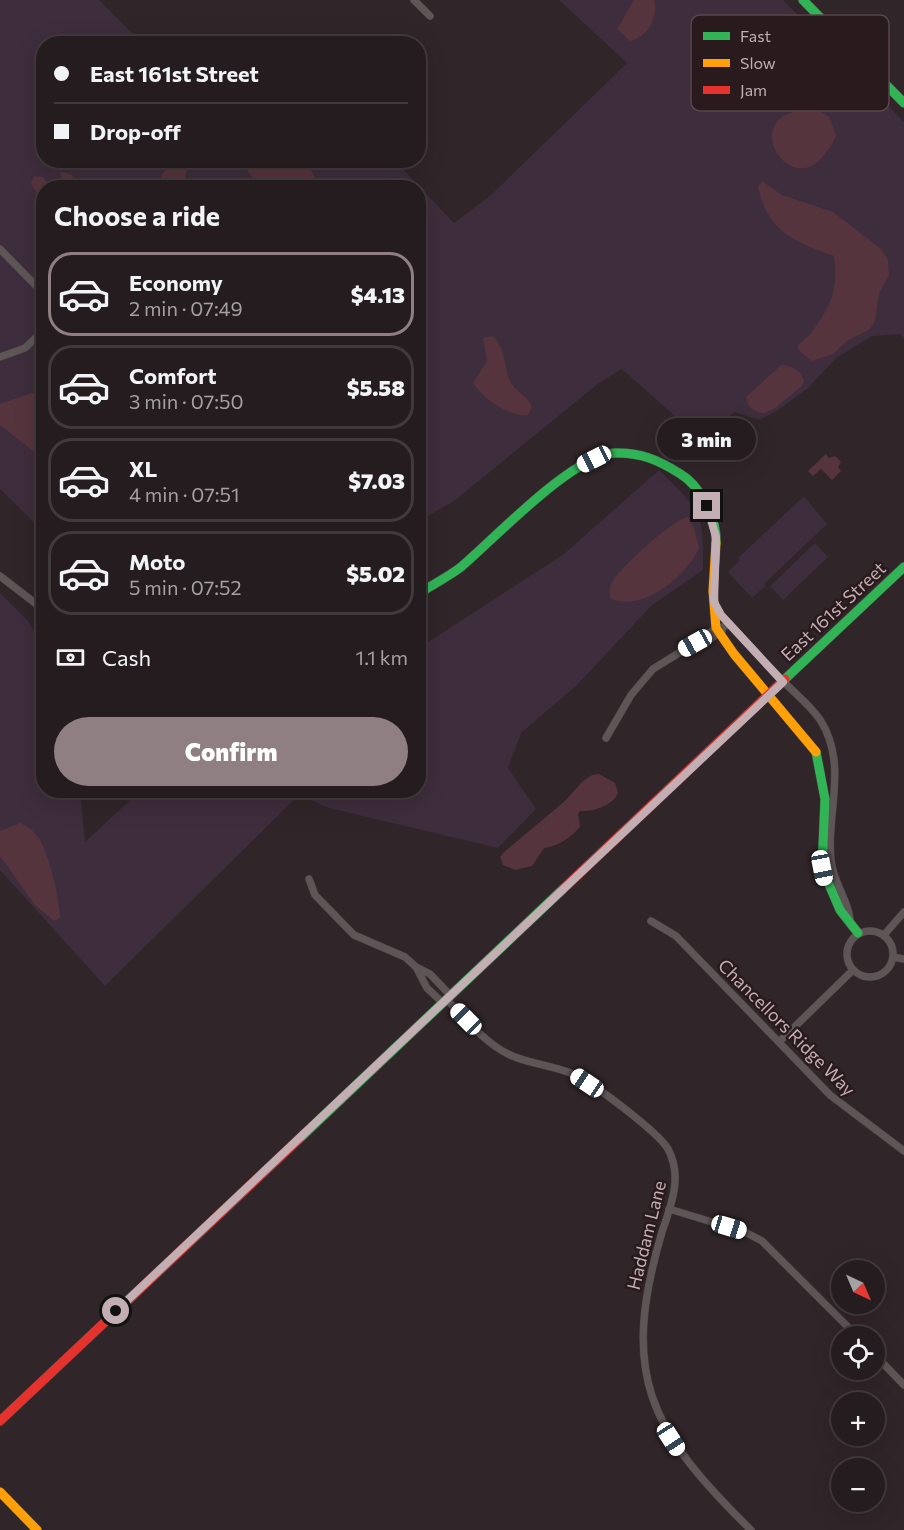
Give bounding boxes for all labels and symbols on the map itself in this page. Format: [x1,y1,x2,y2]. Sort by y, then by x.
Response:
legend [691,15,889,111]
text: Fast [740,26,771,45]
text: Slow [740,53,776,72]
text: Jam [740,80,767,99]
callout: 3 min [658,419,756,461]
car [574,443,614,475]
route end [693,492,720,519]
street label: East 161st Street [776,557,890,665]
car [675,626,715,660]
car [810,849,834,887]
street label: Chancellors Ridge Way [714,954,860,1100]
car [447,1000,485,1038]
car [567,1065,607,1101]
street label: Haddam Lane [622,1178,670,1292]
car [709,1213,749,1241]
north arrow [831,1260,885,1314]
route start [102,1297,129,1324]
car [654,1419,688,1459]

